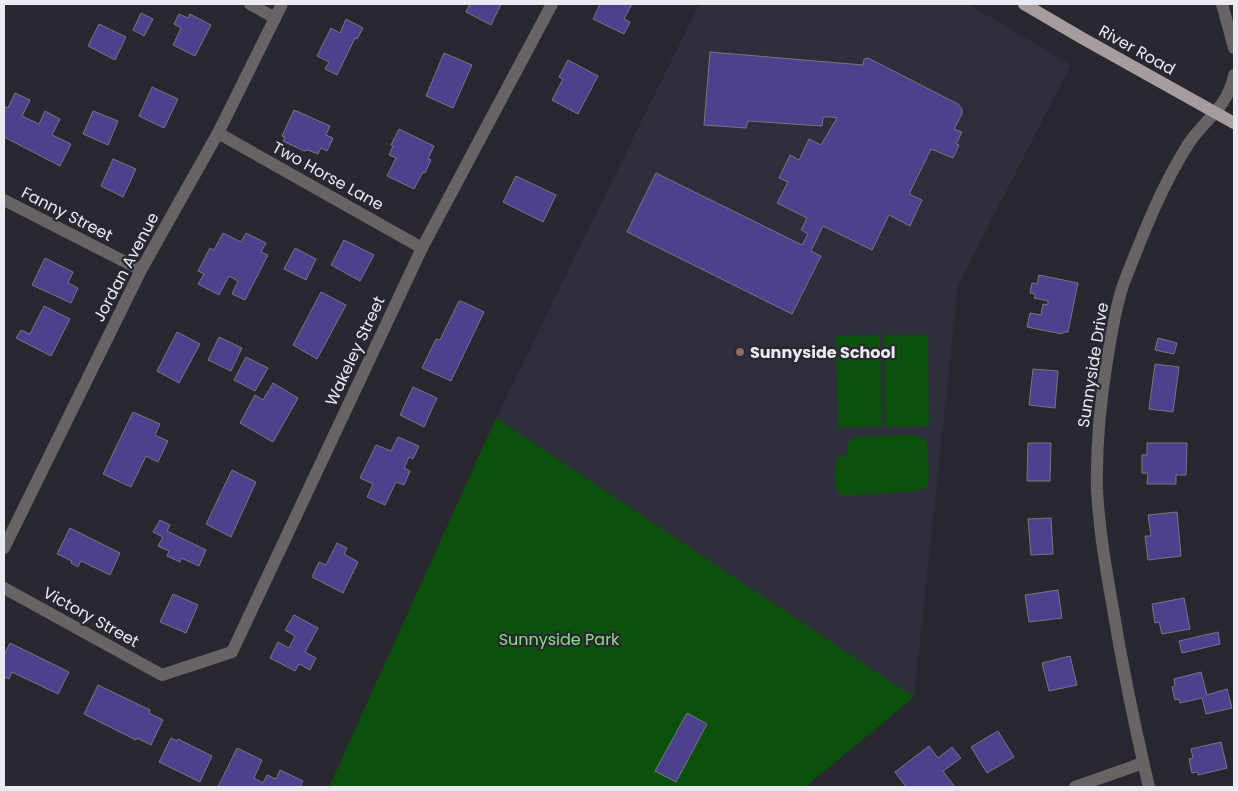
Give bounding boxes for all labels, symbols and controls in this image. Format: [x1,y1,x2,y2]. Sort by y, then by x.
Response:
street label: River Road [1095,19,1179,81]
street label: Two Horse Lane [268,136,388,216]
street label: Fanny Street [17,181,117,247]
street label: Jordan Avenue [87,208,165,326]
street label: Wakeley Street [320,292,391,410]
street label: Sunnyside Drive [1072,301,1114,429]
place label: Sunnyside School [750,341,895,364]
marker: Sunnyside School [734,346,746,358]
street label: Victory Street [39,581,143,653]
park label: Sunnyside Park [499,628,620,651]

